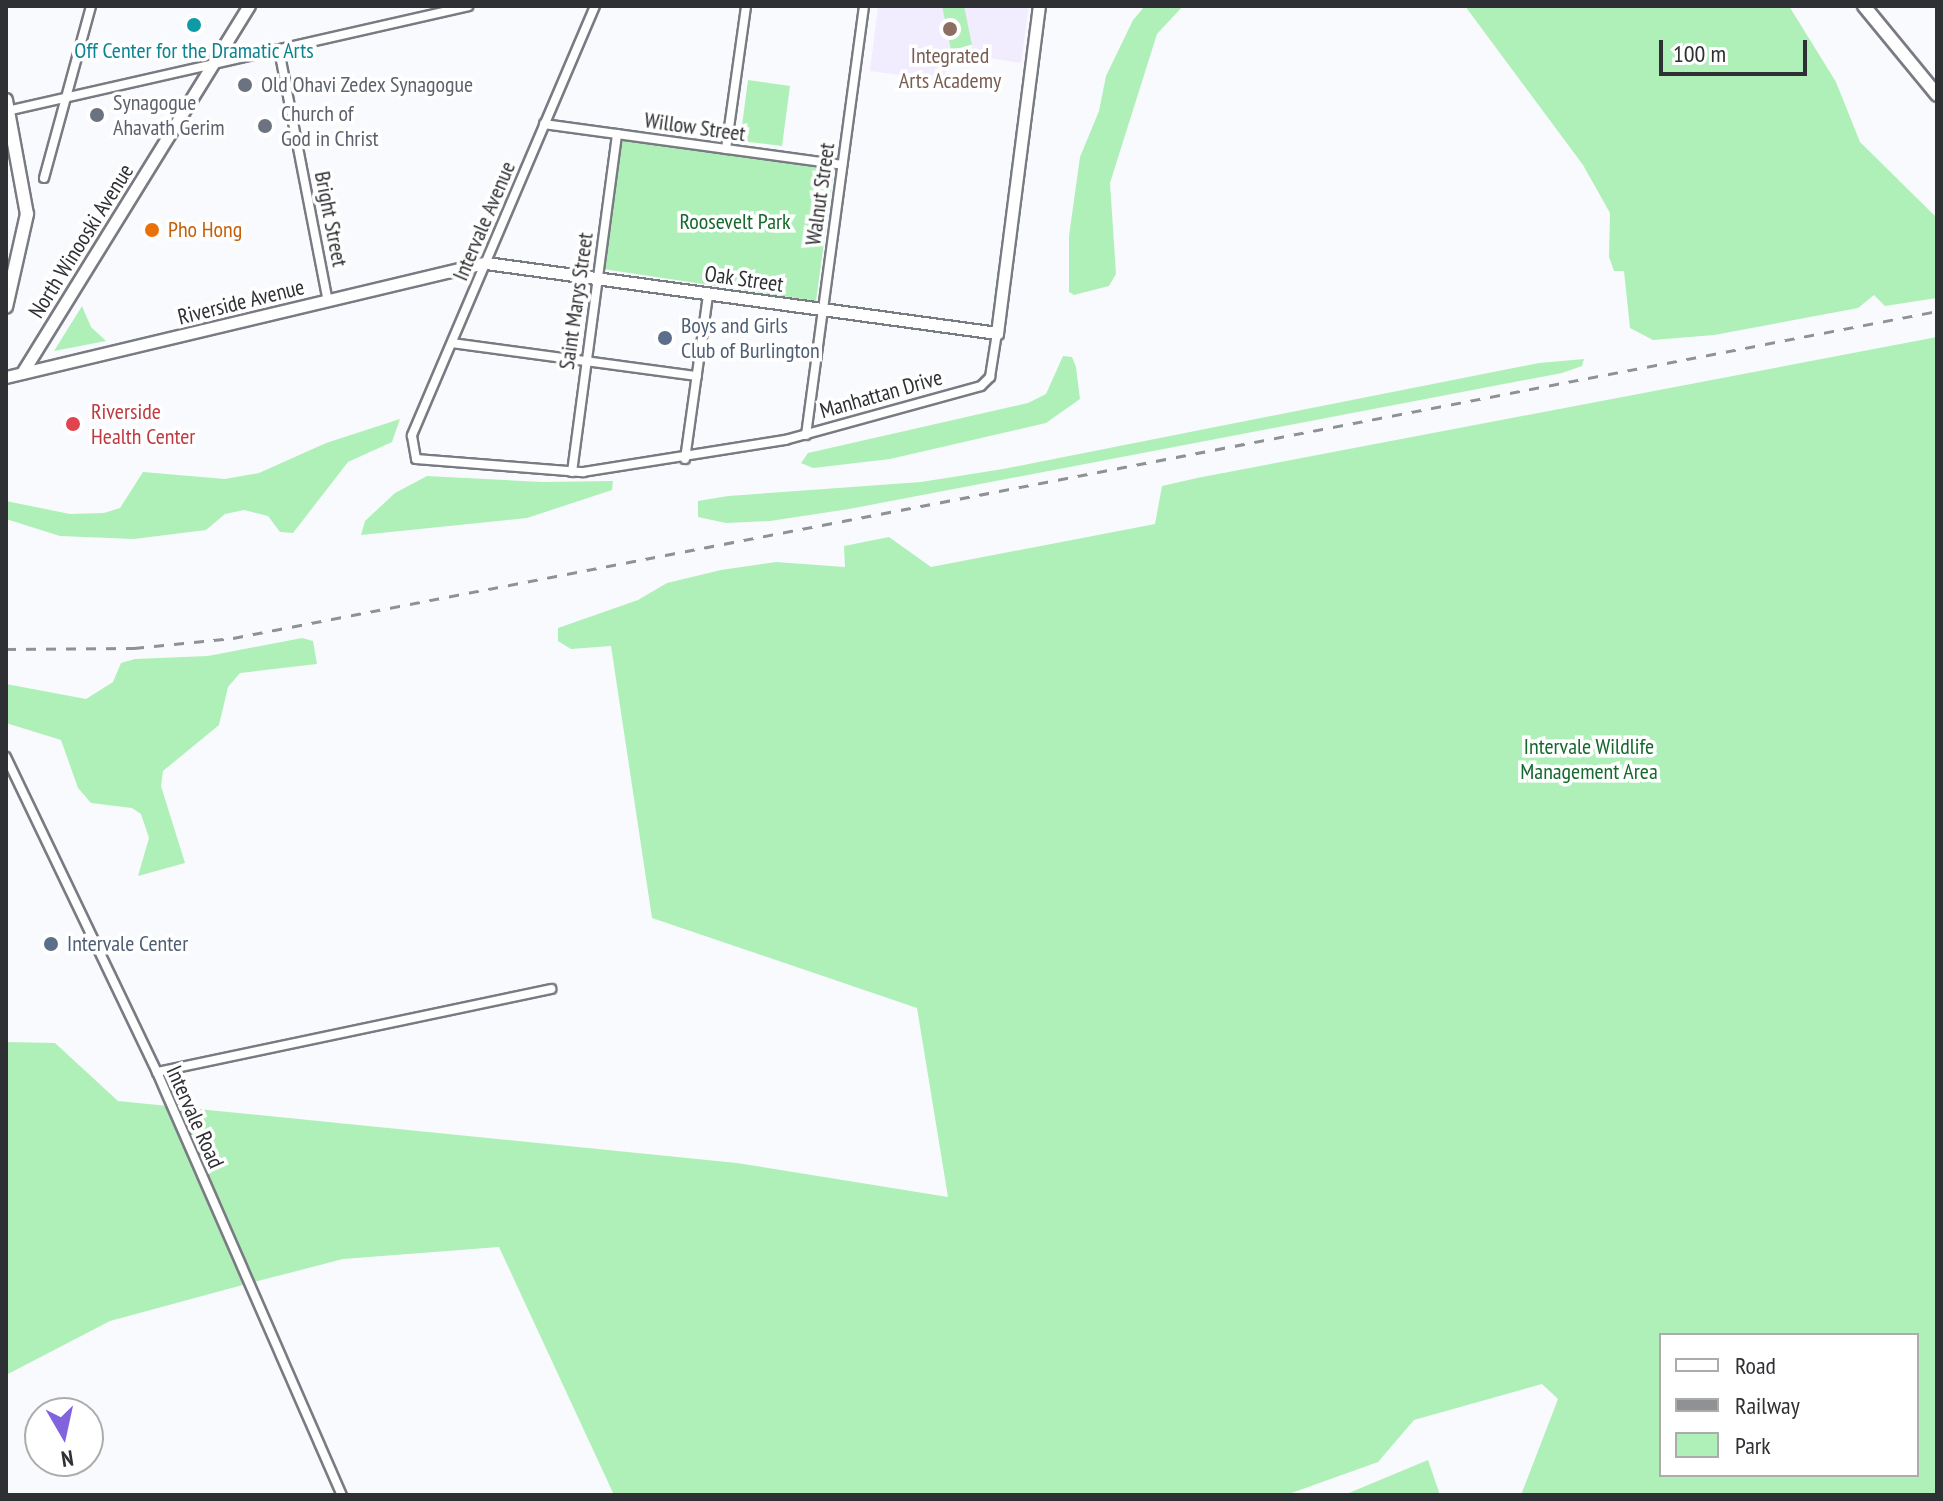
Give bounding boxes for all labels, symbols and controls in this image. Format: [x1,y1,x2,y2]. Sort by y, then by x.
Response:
marker: Off Center for the Dramatic Arts [185,16,203,34]
marker: Integrated Arts Academy [941,20,959,38]
scale bar [1663,24,1811,74]
place label: Off Center for the Dramatic Arts [74,38,314,64]
text: 100 m [1673,38,1726,69]
place label: Integrated Arts Academy [898,42,1002,94]
place label: Old Ohavi Zedex Synagogue [261,72,474,98]
marker: Old Ohavi Zedex Synagogue [236,76,254,94]
place label: Synagogue Ahavath Gerim [113,89,225,140]
place label: Church of God in Christ [281,100,379,152]
marker: Synagogue Ahavath Gerim [88,106,106,124]
street label: Willow Street [643,107,747,147]
marker: Church of God in Christ [256,117,274,135]
street label: Walnut Street [800,141,840,247]
street label: Intervale Avenue [447,157,521,285]
street label: North Winooski Avenue [23,159,139,323]
street label: Bright Street [309,169,353,269]
park label: Roosevelt Park [679,209,791,235]
place label: Pho Hong [168,217,242,243]
marker: Pho Hong [143,221,161,239]
street label: Saint Marys Street [553,231,599,371]
street label: Oak Street [703,260,785,298]
street label: Riverside Avenue [175,273,307,331]
place label: Boys and Girls Club of Burlington [681,312,820,364]
marker: Boys and Girls Club of Burlington [656,329,674,347]
street label: Manhattan Drive [817,364,945,424]
place label: Riverside Health Center [91,398,195,450]
marker: Riverside Health Center [62,413,84,435]
park label: Intervale Wildlife Management Area [1520,733,1658,784]
place label: Intervale Center [67,931,188,957]
marker: Intervale Center [42,935,60,953]
street label: Intervale Road [161,1062,229,1172]
legend [1659,1333,1919,1477]
text: Road [1735,1350,1776,1381]
text: Railway [1735,1390,1800,1421]
north arrow [24,1397,104,1477]
text: Park [1735,1430,1771,1461]
text: N [59,1444,76,1473]

